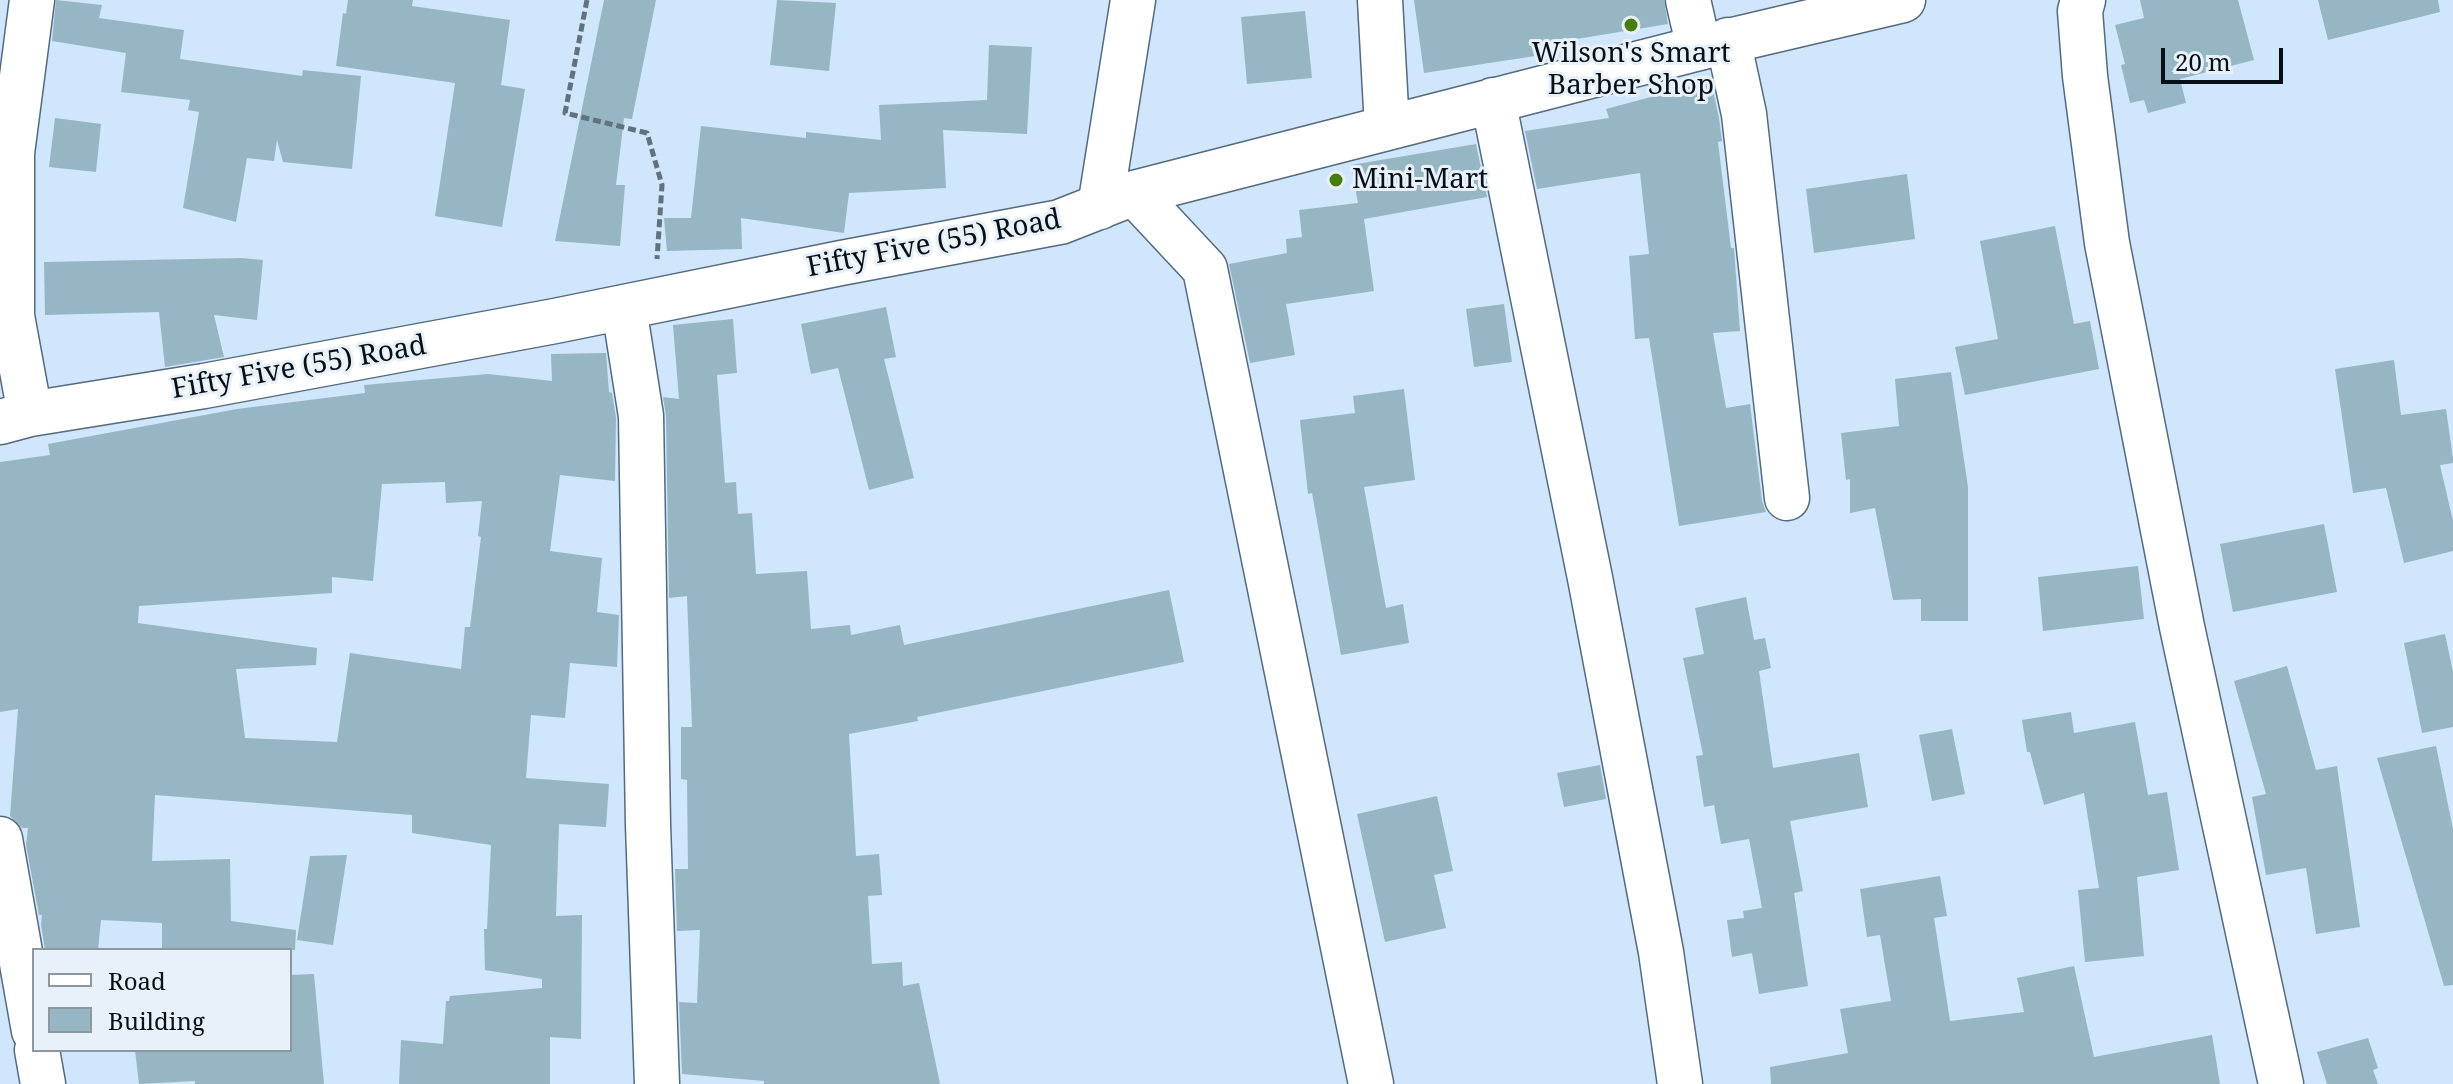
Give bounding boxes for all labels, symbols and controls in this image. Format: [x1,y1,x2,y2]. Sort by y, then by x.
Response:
marker: Wilson's Smart Barber Shop [1622,16,1640,34]
scale bar [2165,32,2287,82]
place label: Wilson's Smart Barber Shop [1531,37,1731,103]
text: 20 m [2175,45,2231,78]
place label: Mini-Mart [1352,163,1488,197]
marker: Mini-Mart [1327,171,1345,189]
street label: Fifty Five (55) Road [804,203,1064,285]
street label: Fifty Five (55) Road [169,329,429,407]
legend [32,948,292,1052]
text: Road [108,964,166,997]
text: Building [108,1004,205,1037]

